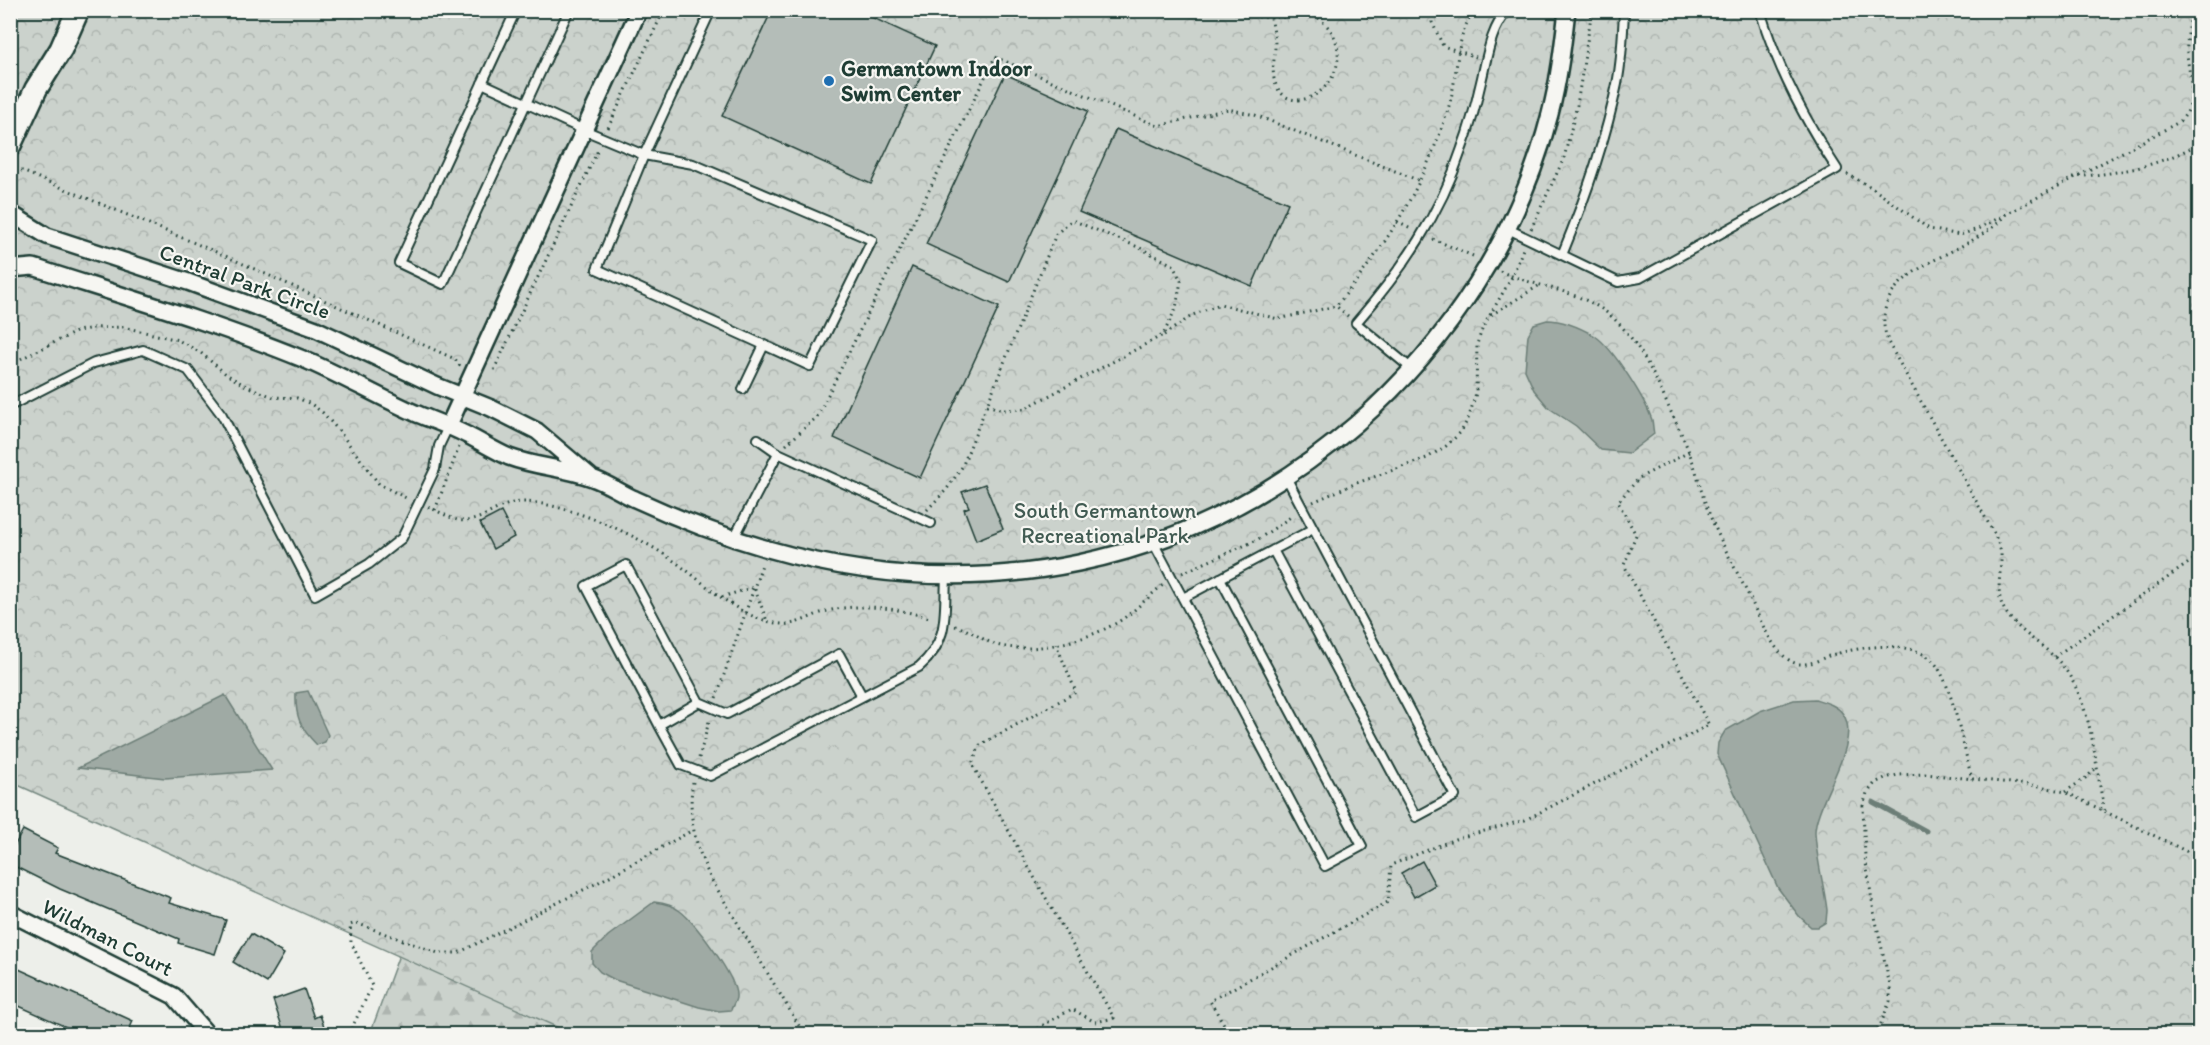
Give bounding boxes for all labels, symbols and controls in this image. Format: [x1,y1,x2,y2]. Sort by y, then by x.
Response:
place label: Germantown Indoor Swim Center [841,55,1033,107]
marker: Germantown Indoor Swim Center [822,74,836,88]
street label: Central Park Circle [156,238,334,325]
park label: South Germantown Recreational Park [1014,497,1197,549]
street label: Wildman Court [38,893,178,982]

